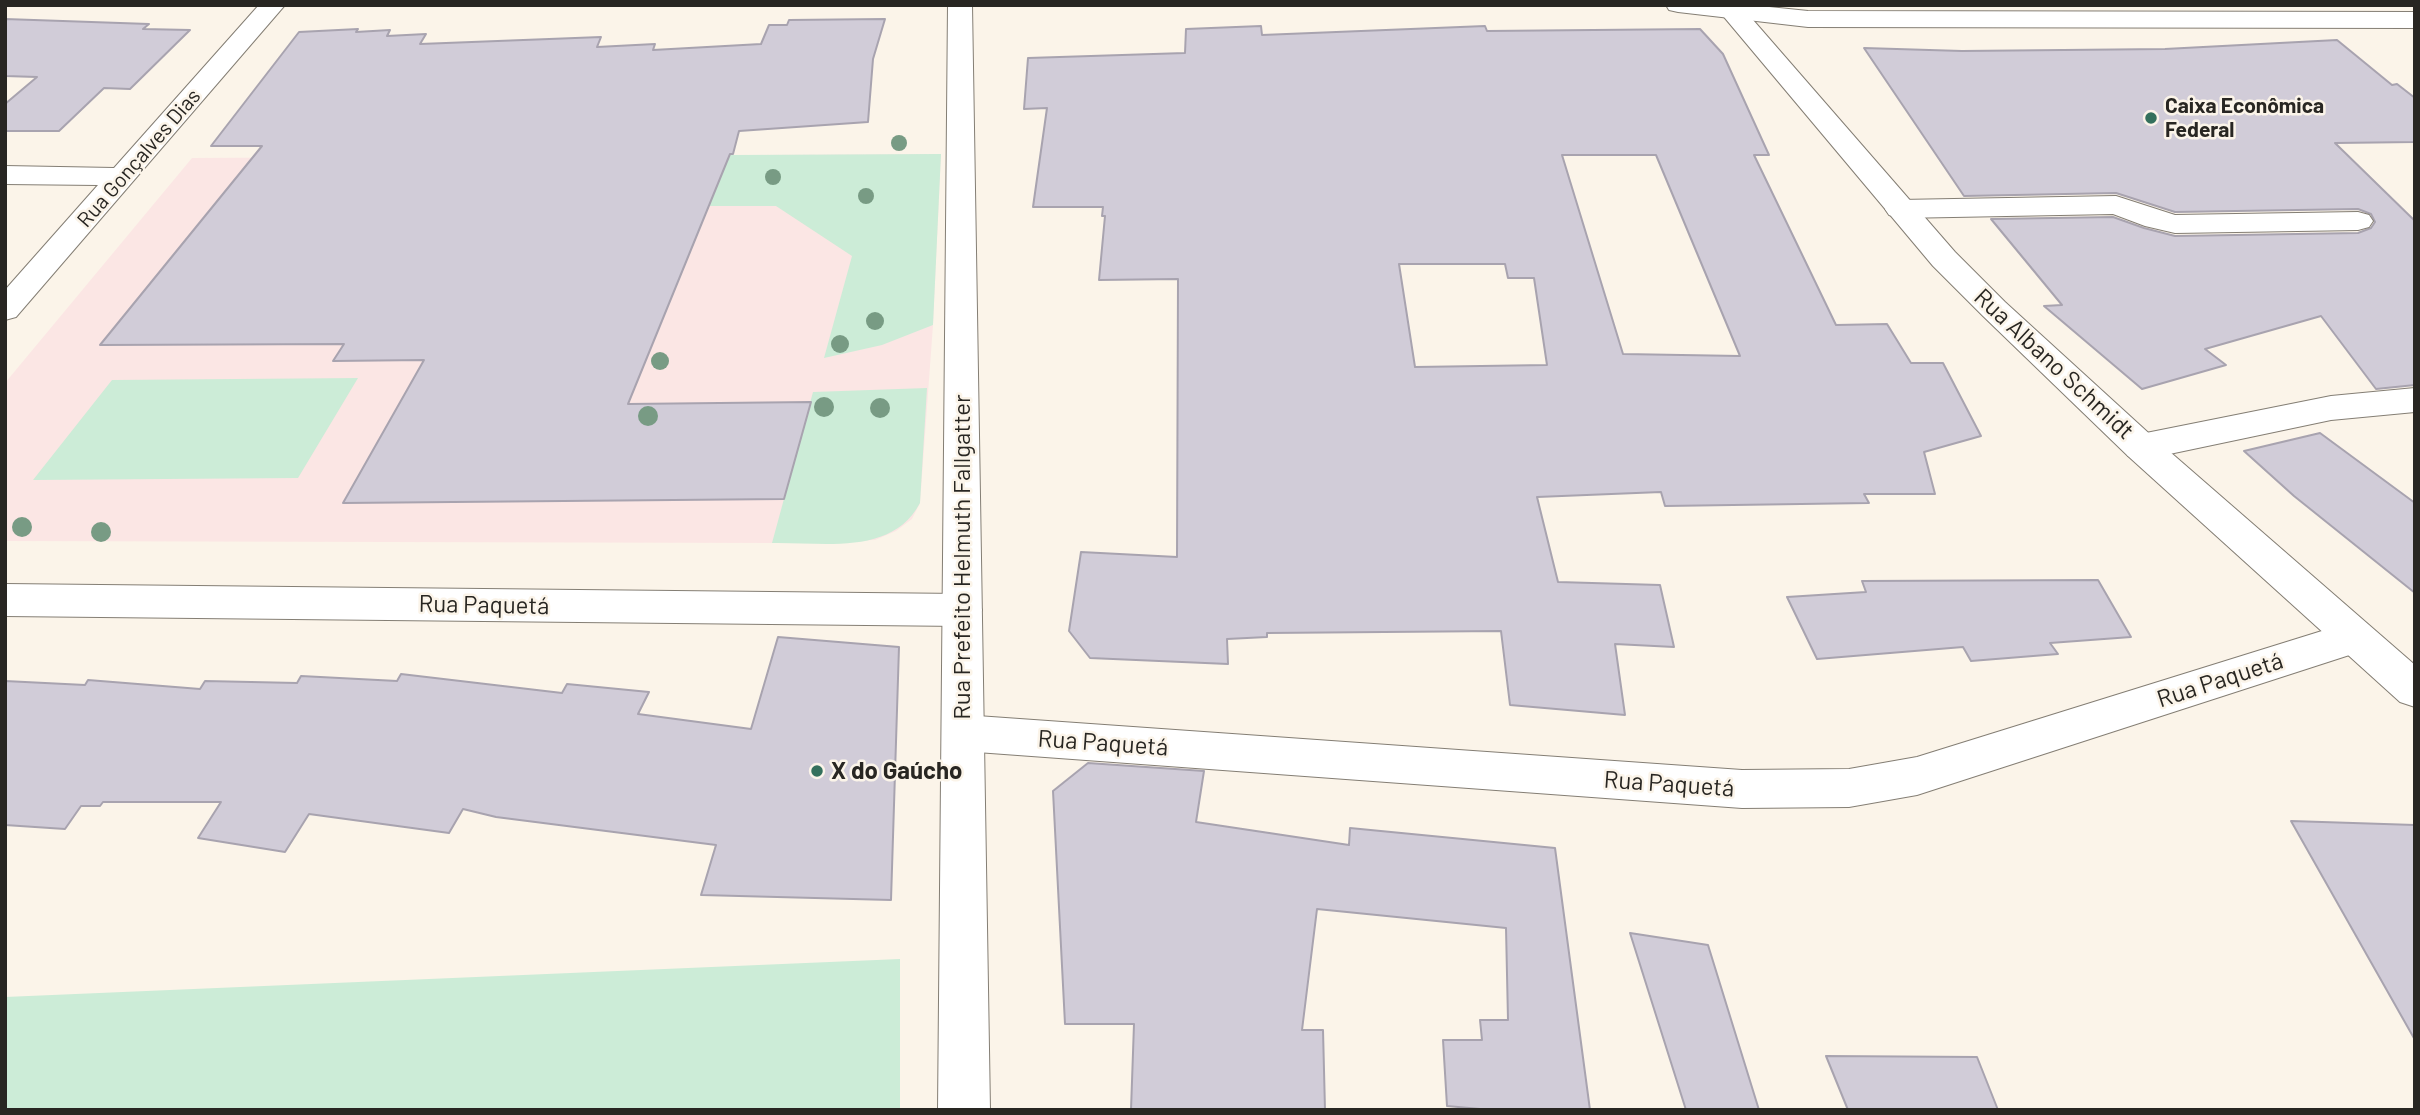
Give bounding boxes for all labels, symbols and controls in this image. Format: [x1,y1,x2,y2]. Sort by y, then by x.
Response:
street label: Rua Gonçalves Dias [72,84,206,232]
place label: Caixa Econômica Federal [2165,93,2324,143]
marker: Caixa Econômica Federal [2143,110,2159,126]
street label: Rua Albano Schmidt [1968,283,2140,445]
street label: Rua Prefeito Helmuth Fallgatter [948,394,976,720]
street label: Rua Paquetá [418,589,550,621]
street label: Rua Paquetá [2153,646,2287,714]
street label: Rua Paquetá [1037,724,1169,762]
place label: X do Gaúcho [831,757,962,785]
marker: X do Gaúcho [809,763,825,779]
street label: Rua Paquetá [1603,765,1735,803]

